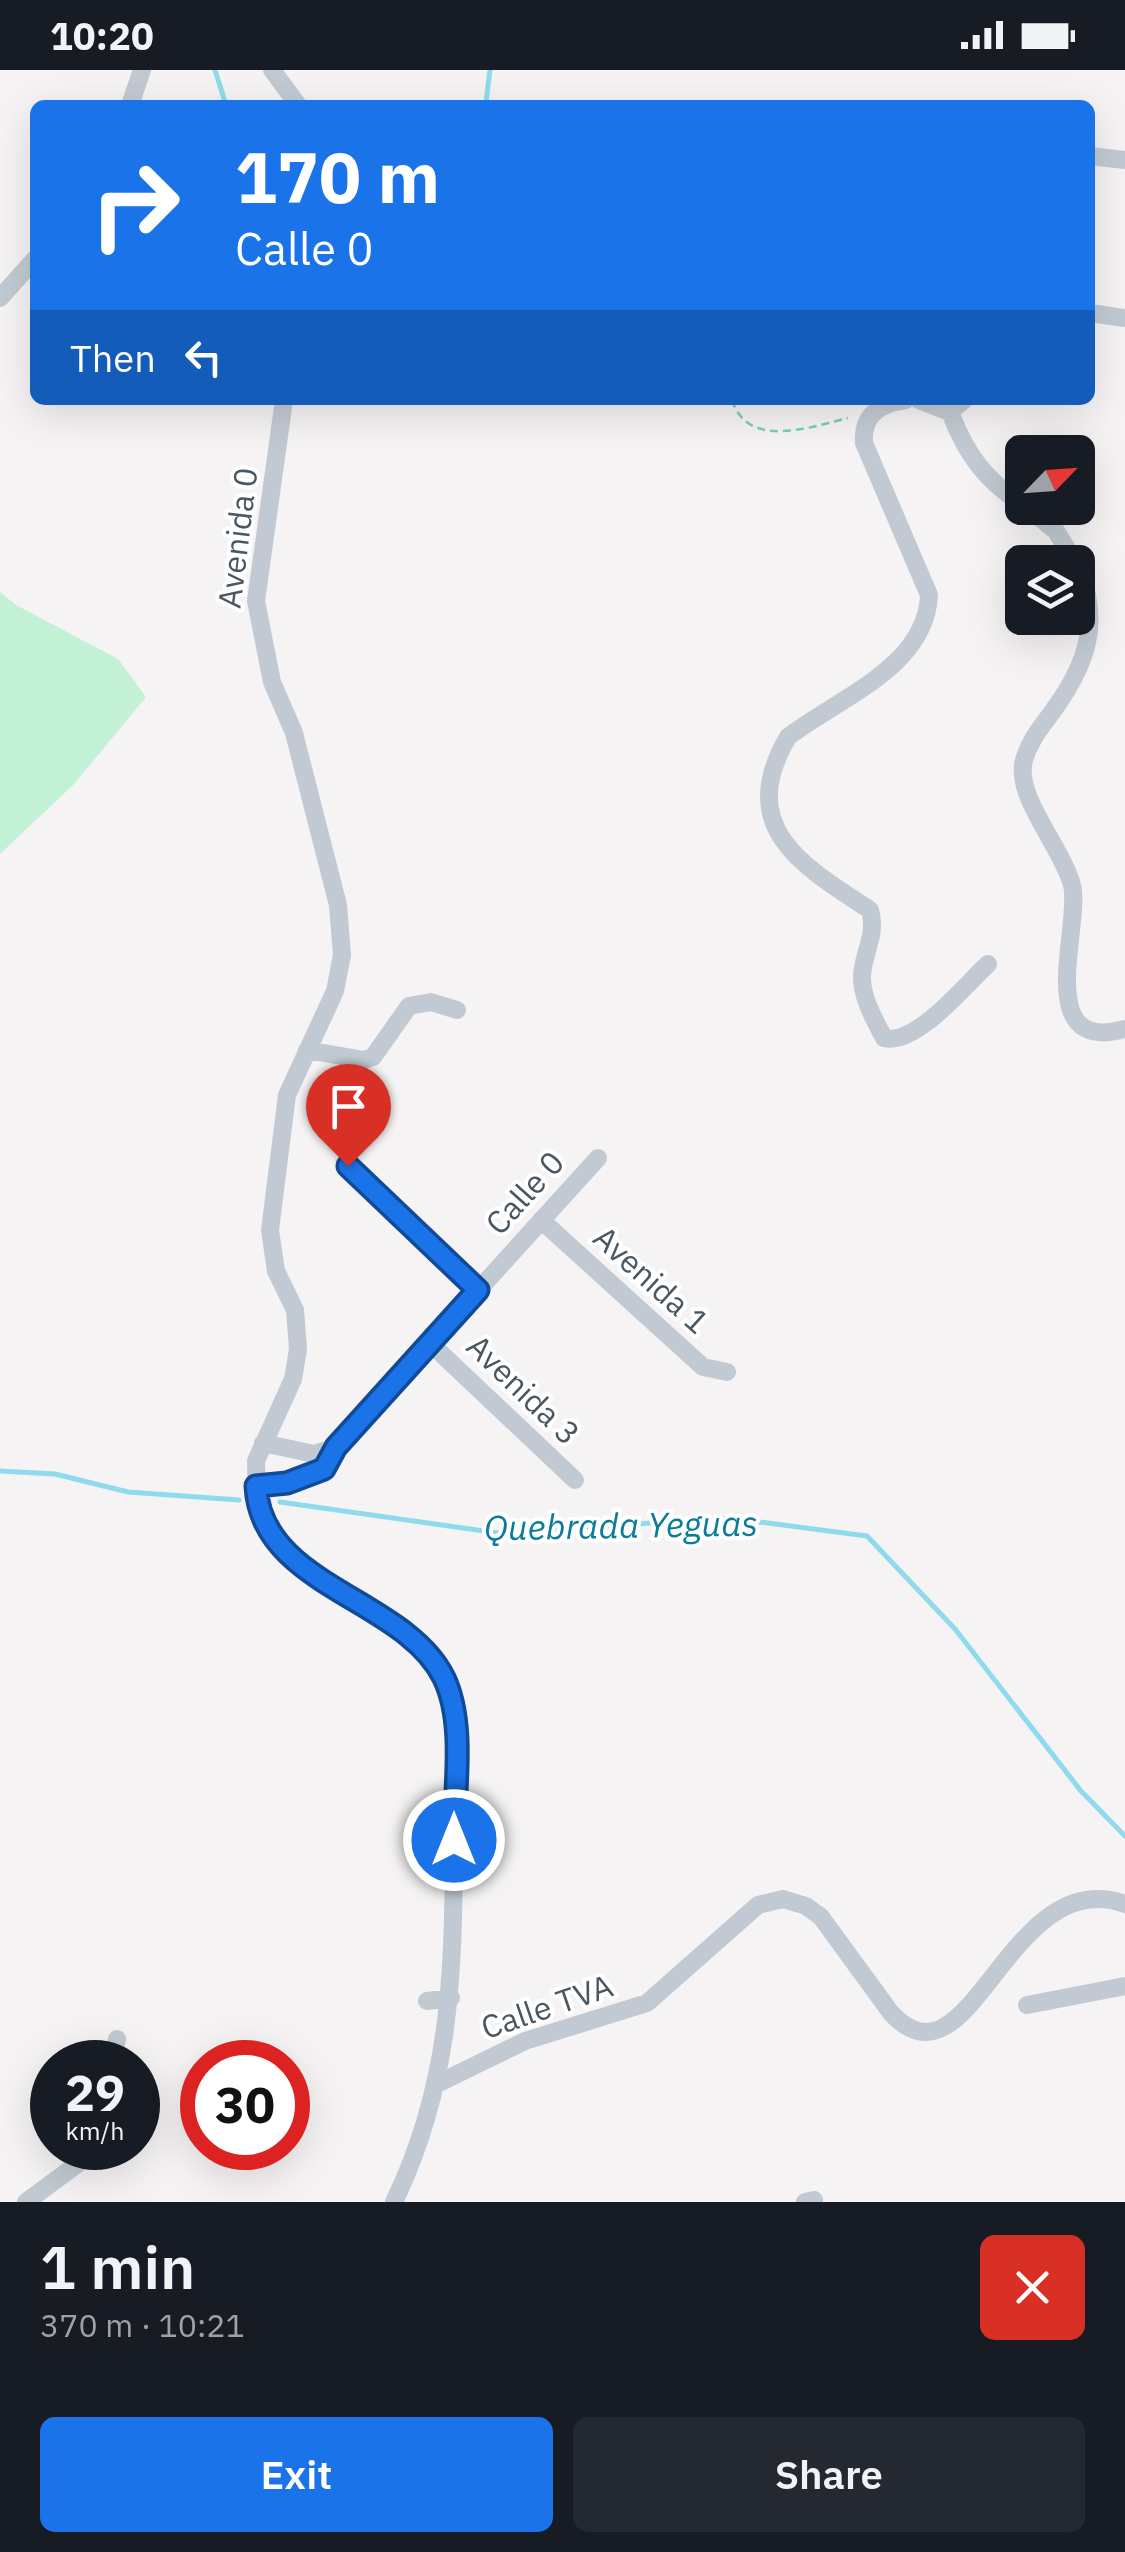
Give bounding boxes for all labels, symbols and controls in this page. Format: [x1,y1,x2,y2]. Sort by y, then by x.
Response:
text: 10:20 [50,11,154,60]
text: 170 m [235,131,440,222]
icon: right [70,140,200,270]
text: Calle 0 [235,219,374,277]
icon: left [176,330,231,385]
text: Then [70,333,156,382]
north arrow [1005,435,1095,525]
map controls [1005,435,1095,635]
street label: Avenida 0 [208,465,266,611]
button: layers [1005,545,1095,635]
pin [306,1064,391,1167]
icon: arrive [321,1079,376,1134]
street label: Calle 0 [476,1142,573,1243]
street label: Avenida 1 [585,1216,718,1342]
street label: Avenida 3 [458,1325,589,1454]
water label: Quebrada Yeguas [484,1500,758,1550]
position arrow [402,1788,506,1892]
street label: Calle TVA [475,1964,618,2048]
speed limit sign: 30 [180,2040,310,2170]
text: 29 [65,2060,125,2125]
text: km/h [66,2114,124,2147]
text: 1 min [40,2227,195,2306]
button: close [980,2235,1085,2340]
text: 370 m · 10:21 [40,2304,245,2346]
button: Exit [40,2417,553,2532]
button: Share [573,2417,1085,2532]

